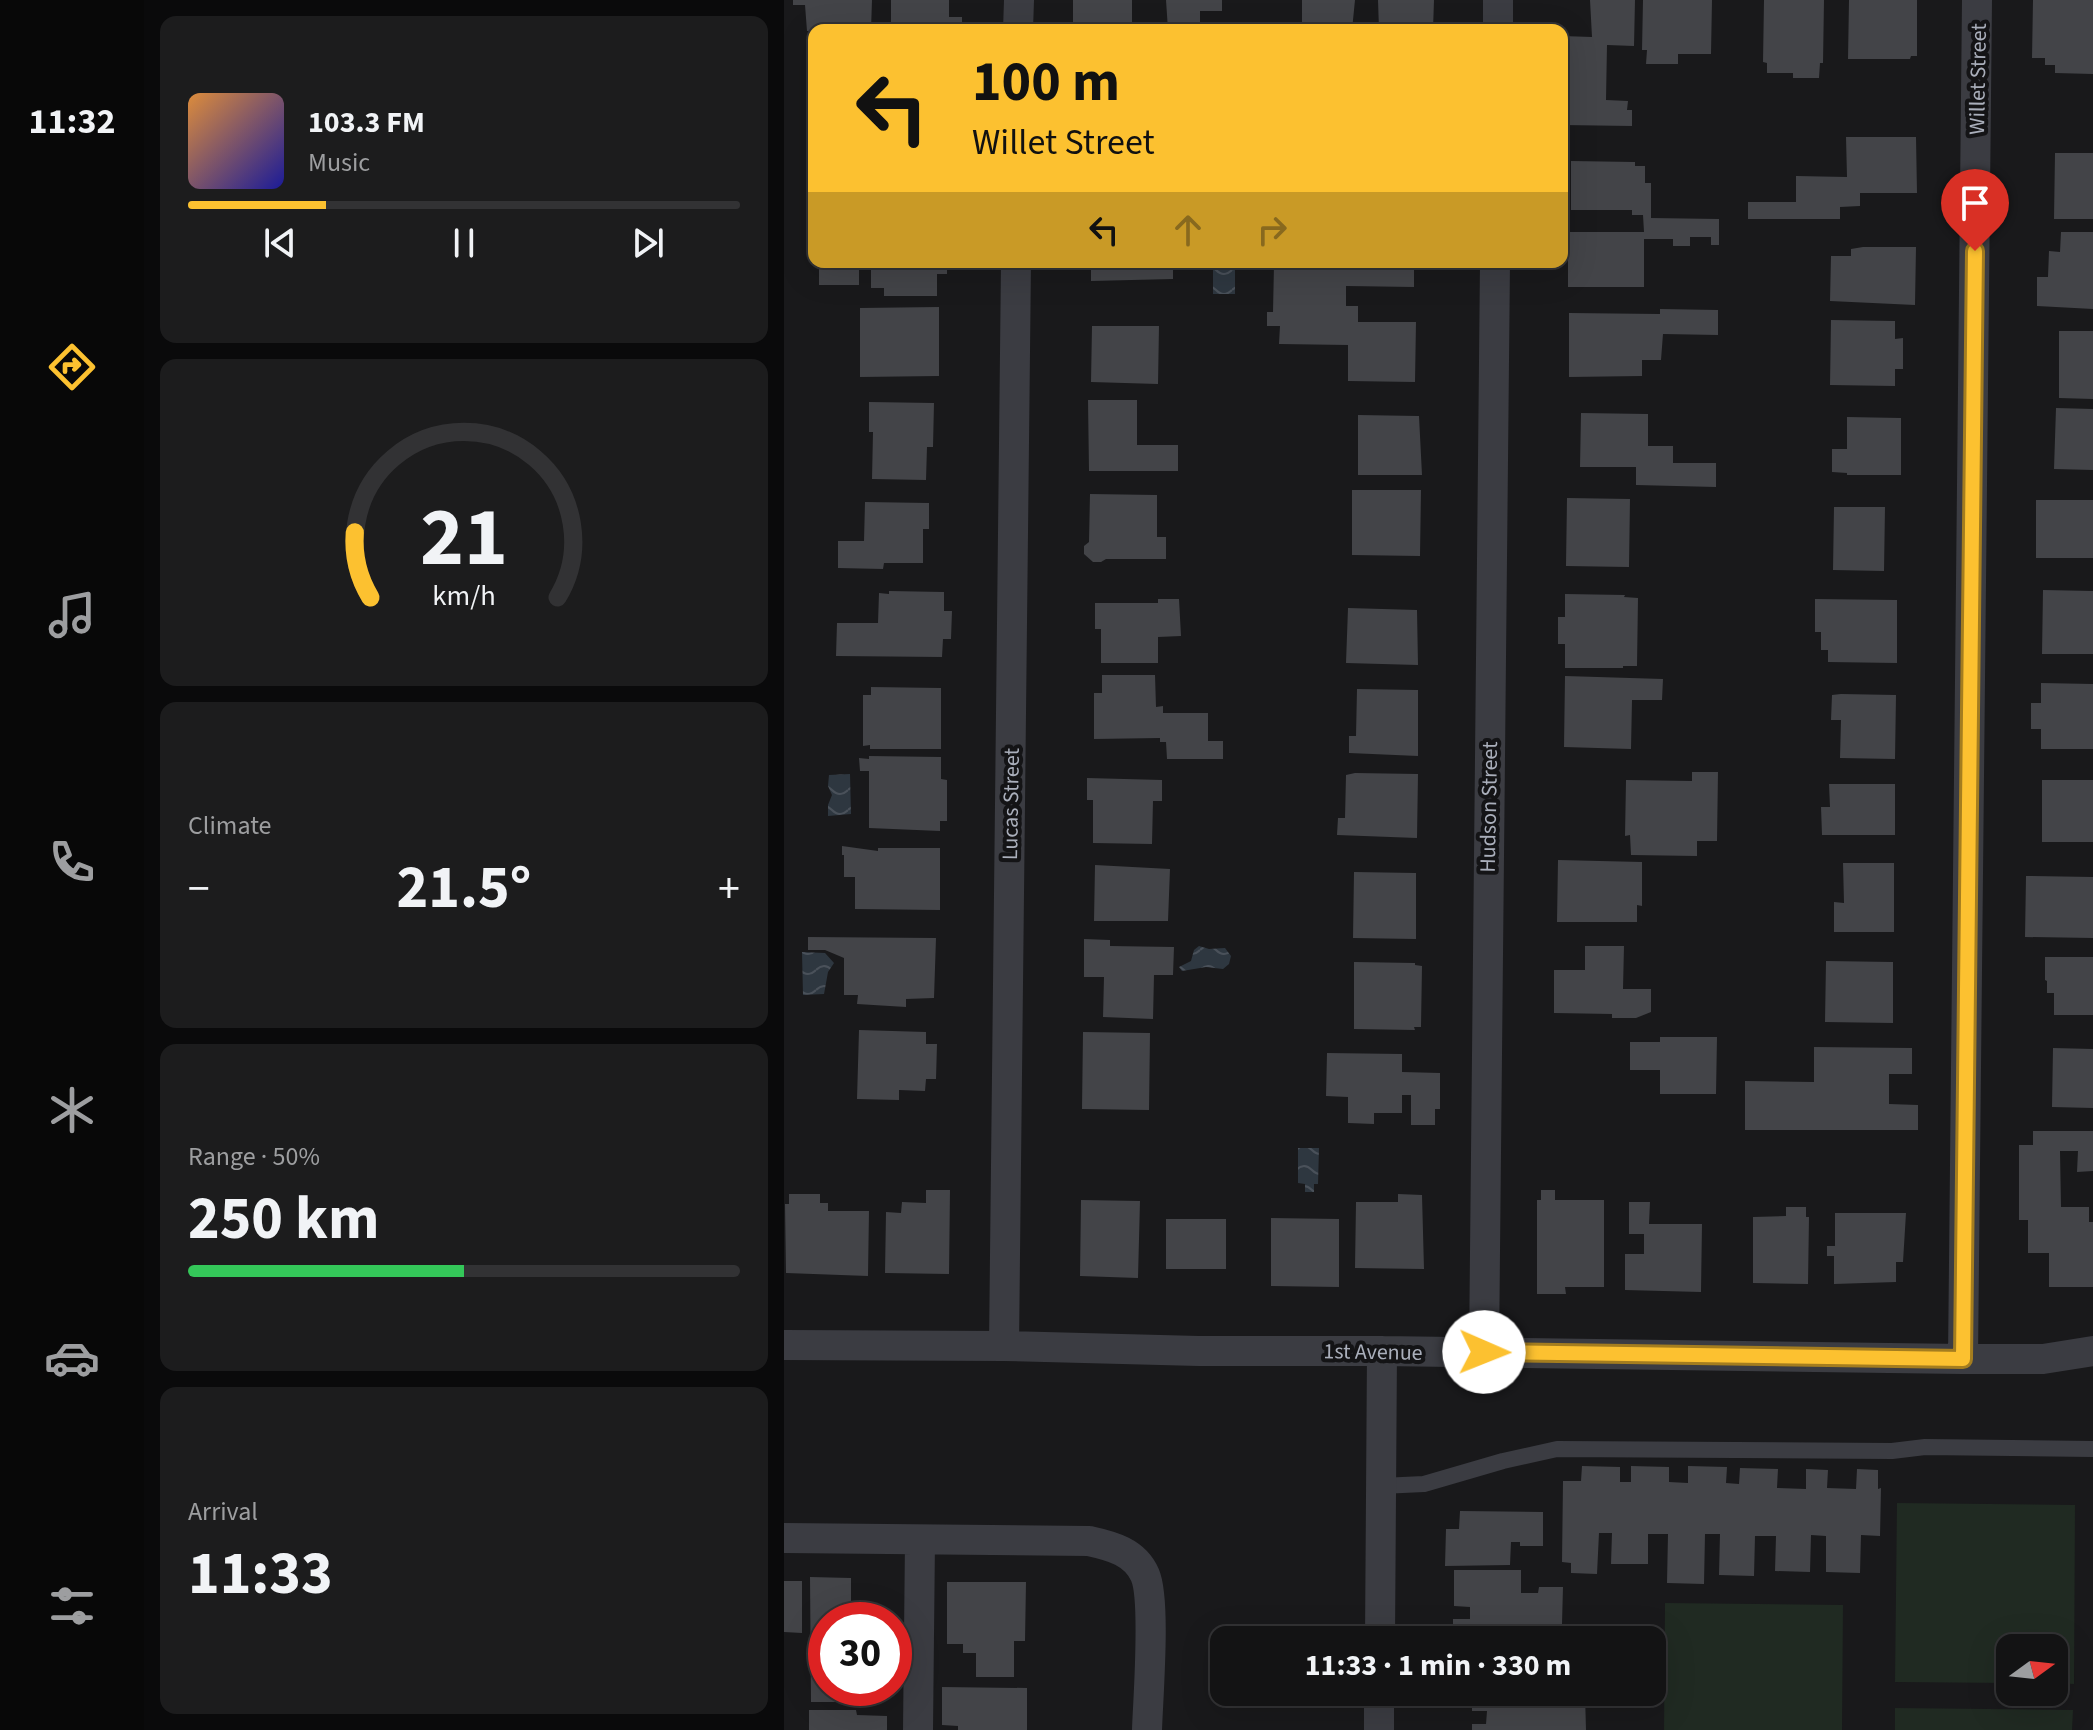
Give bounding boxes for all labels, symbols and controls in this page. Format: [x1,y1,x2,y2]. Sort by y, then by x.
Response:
street label: Willet Street [1961,22,1995,135]
text: 100 m [972,43,1120,122]
icon: left [840,56,944,160]
text: 11:32 [29,96,115,147]
text: 103.3 FM [308,101,425,144]
text: Willet Street [972,117,1155,168]
text: Music [308,144,370,181]
pin [1941,169,2009,251]
icon: arrive [1953,181,1997,225]
icon: left [1082,208,1126,252]
icon: ahead [1166,208,1210,252]
icon: right [1250,208,1294,252]
icon: previous [258,221,302,265]
icon: pause [442,221,486,265]
icon: next [626,221,670,265]
icon: directions [44,339,100,395]
text: 21 [420,479,508,597]
text: km/h [432,576,496,616]
icon: music [44,587,100,643]
street label: Hudson Street [1472,741,1506,873]
street label: Lucas Street [994,747,1028,860]
text: Climate [188,807,272,844]
icon: phone [44,834,100,890]
text: 21.5° [397,846,531,931]
text: − [188,858,210,921]
text: + [718,858,740,921]
icon: climate [44,1082,100,1138]
text: Range · 50% [188,1138,320,1175]
text: 250 km [188,1177,379,1262]
position arrow [1442,1310,1526,1394]
icon: car [44,1330,100,1386]
street label: 1st Avenue [1323,1335,1423,1369]
text: Arrival [188,1493,258,1530]
text: 11:33 [188,1532,333,1617]
icon: filters [44,1578,100,1634]
speed limit sign: 30 [808,1602,912,1706]
north arrow [1996,1634,2068,1706]
map controls [1996,1634,2068,1706]
text: 11:33 · 1 min · 330 m [1305,1644,1571,1687]

